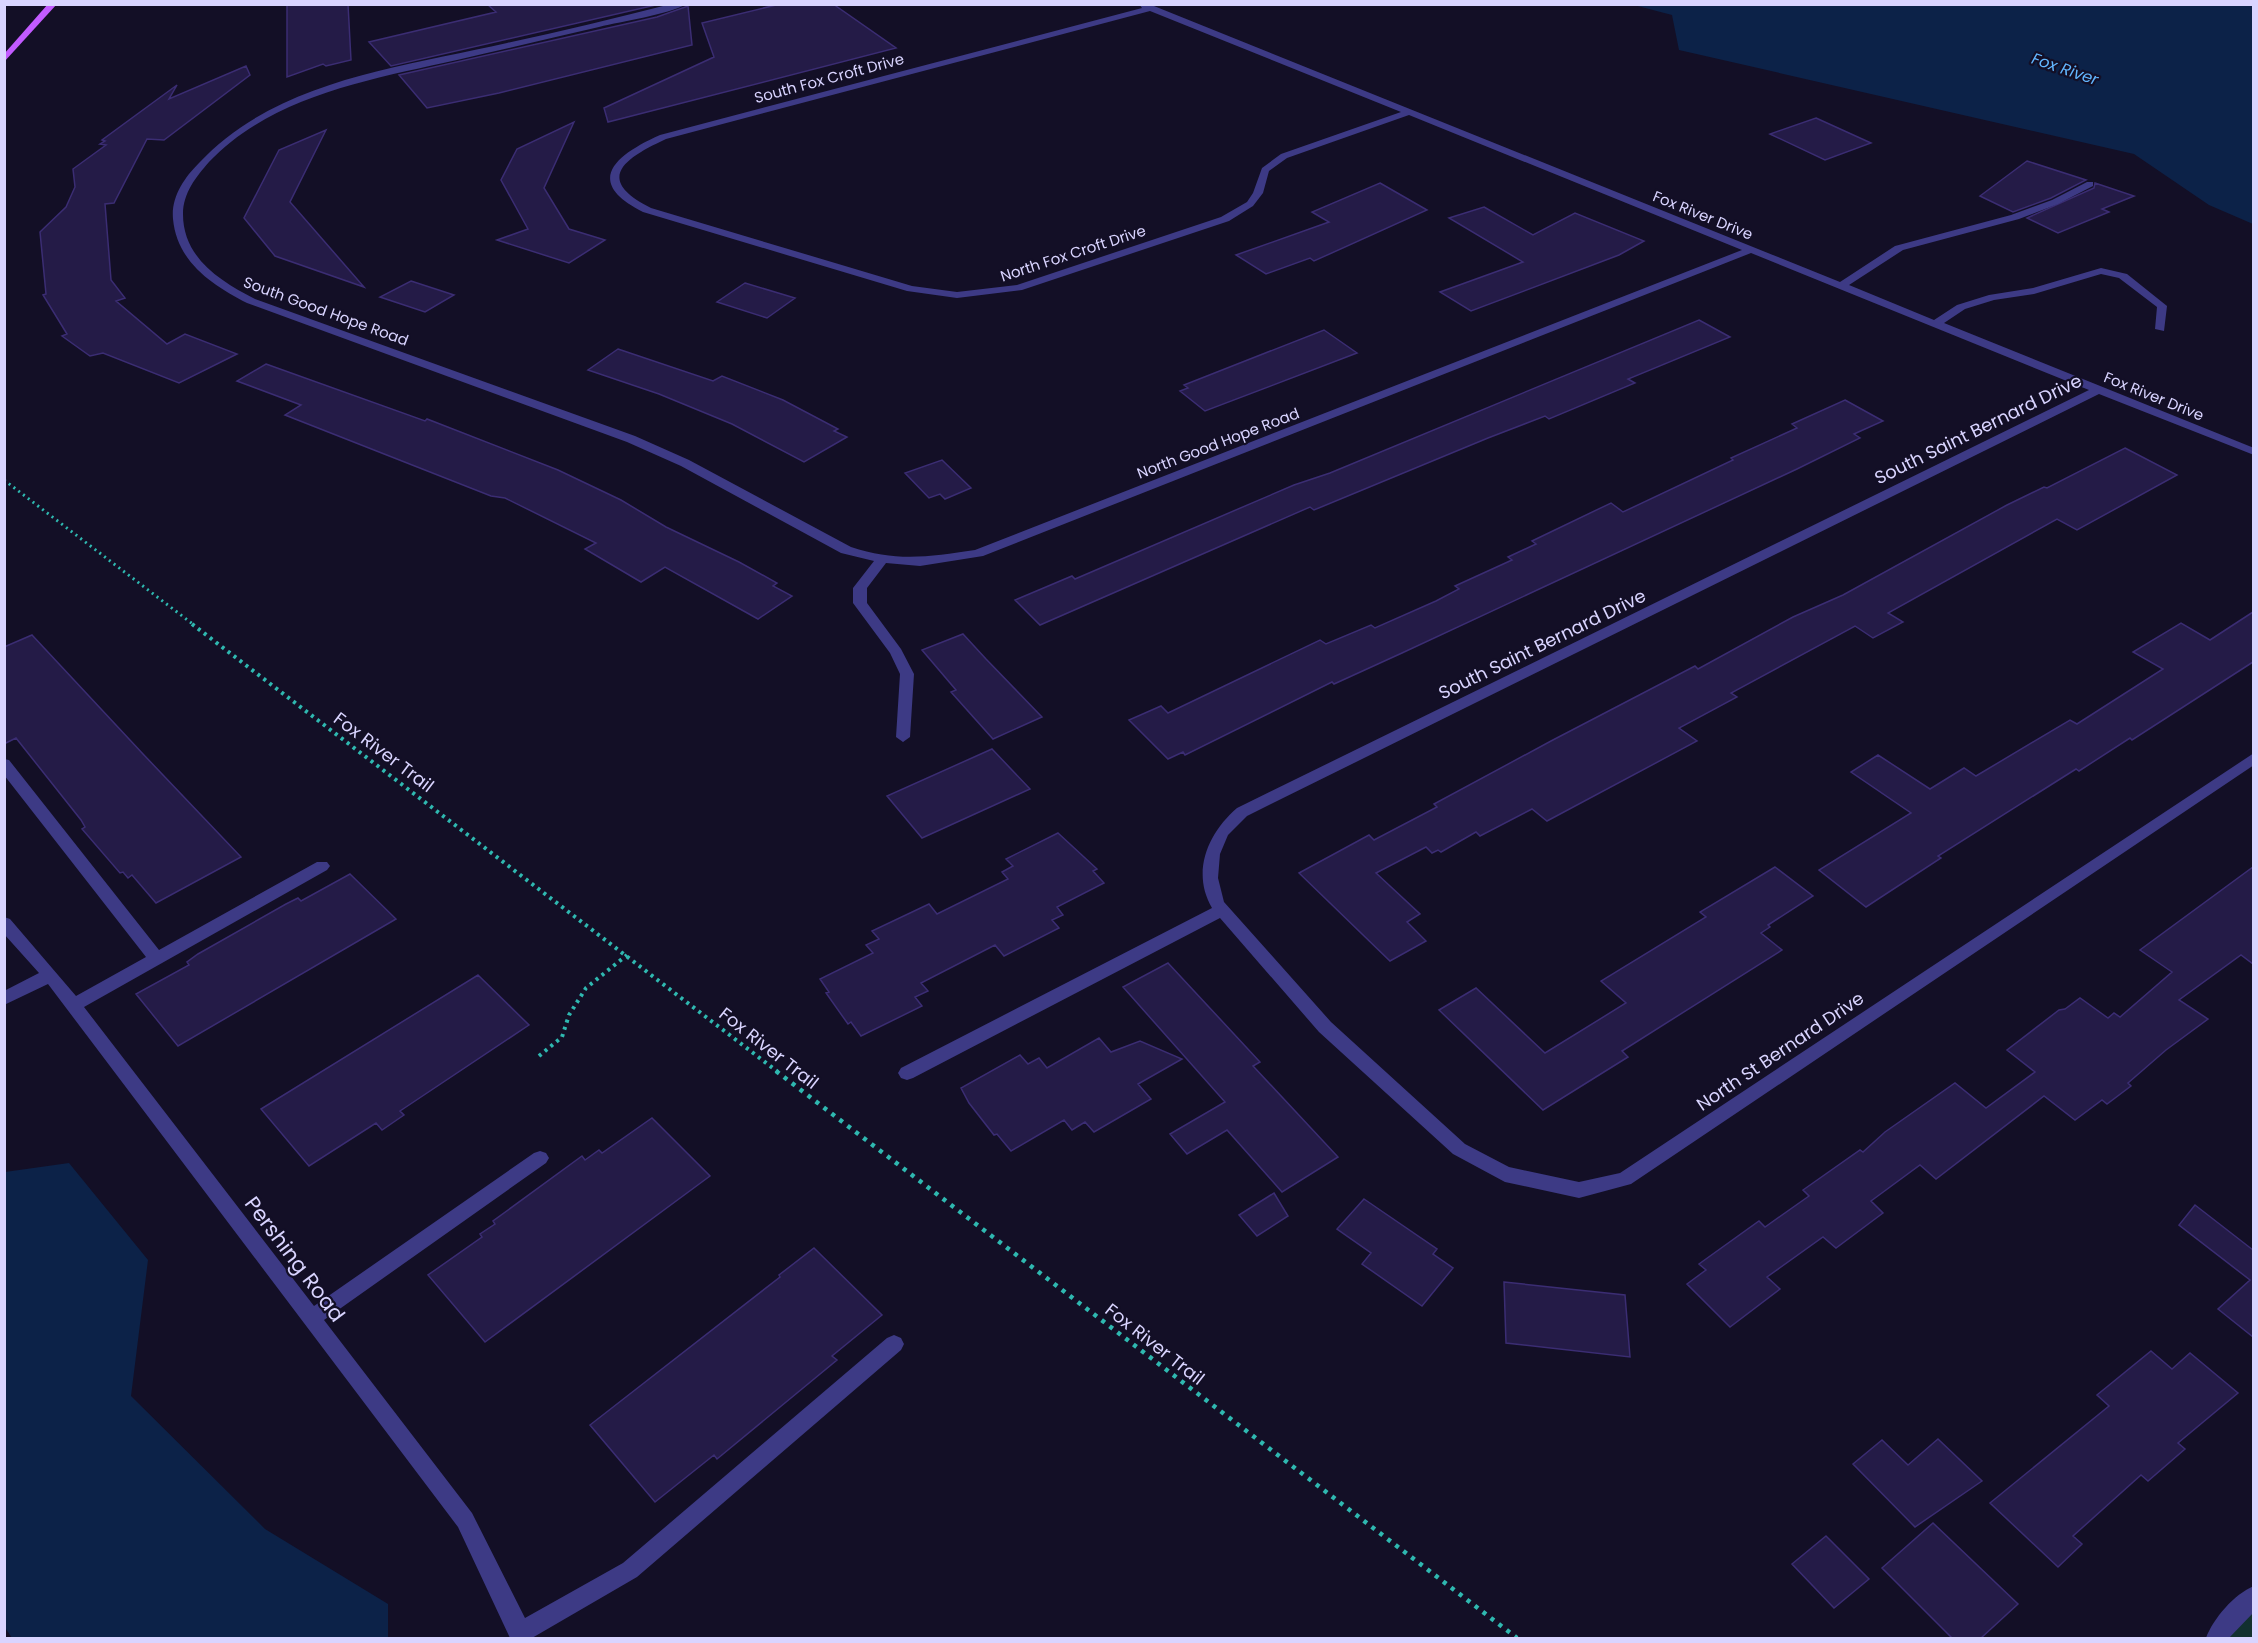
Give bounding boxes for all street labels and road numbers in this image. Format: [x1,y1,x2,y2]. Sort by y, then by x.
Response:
street label: South Fox Croft Drive [752,48,906,108]
street label: Fox River Drive [1650,185,1756,245]
street label: North Fox Croft Drive [998,220,1148,286]
street label: South Good Hope Road [240,271,412,351]
street label: Fox River Drive [2101,366,2207,426]
street label: South Saint Bernard Drive [1870,368,2086,490]
street label: North Good Hope Road [1134,402,1302,484]
street label: South Saint Bernard Drive [1434,583,1650,705]
street label: Fox River Trail [329,706,439,798]
street label: North St Bernard Drive [1691,986,1869,1116]
street label: Fox River Trail [714,1001,824,1095]
street label: Pershing Road [238,1190,352,1328]
street label: Fox River Trail [1100,1297,1210,1391]

